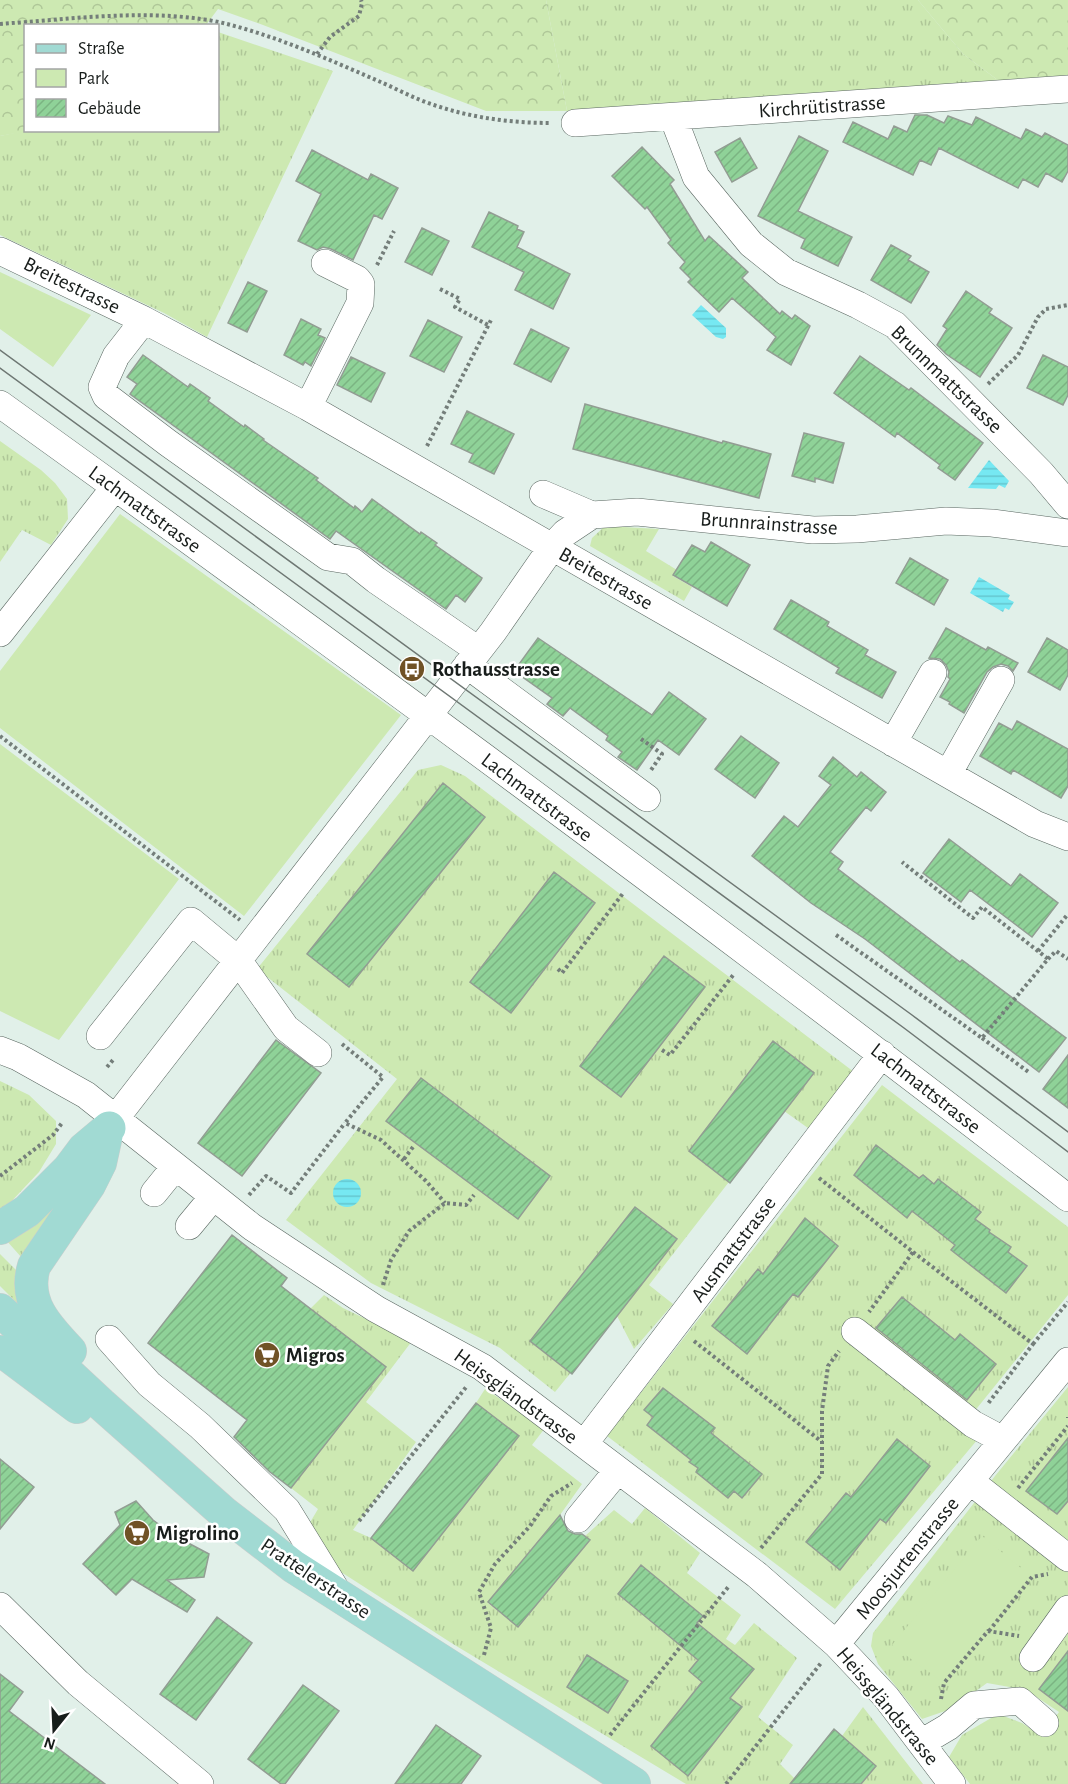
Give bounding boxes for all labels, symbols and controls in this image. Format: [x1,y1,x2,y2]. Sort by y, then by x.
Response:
legend [24,24,219,132]
text: Straße [78,40,124,58]
text: Park [78,70,110,88]
street label: Kirchrütistrasse [758,92,886,121]
text: Gebäude [78,100,141,118]
street label: Breitestrasse [20,253,123,318]
street label: Brunnmattstrasse [887,321,1006,437]
street label: Lachmattstrasse [85,462,205,557]
street label: Brunnrainstrasse [700,508,838,539]
street label: Breitestrasse [555,543,656,614]
bus stop icon: Rothausstrasse [397,654,427,684]
place label: Rothausstrasse [432,659,560,680]
street label: Lachmattstrasse [477,749,596,846]
street label: Lachmattstrasse [867,1039,985,1138]
street label: Ausmattstrasse [687,1193,780,1306]
supermarket icon: Migros [252,1340,282,1370]
place label: Migros [286,1345,344,1366]
street label: Heissgländstrasse [450,1345,581,1448]
street label: Moosjurtenstrasse [852,1493,963,1623]
supermarket icon: Migrolino [122,1518,152,1548]
place label: Migrolino [156,1523,239,1544]
street label: Prattelerstrasse [257,1534,374,1623]
street label: Heissgländstrasse [832,1643,943,1769]
north arrow [24,1700,84,1760]
text: N [42,1734,57,1753]

